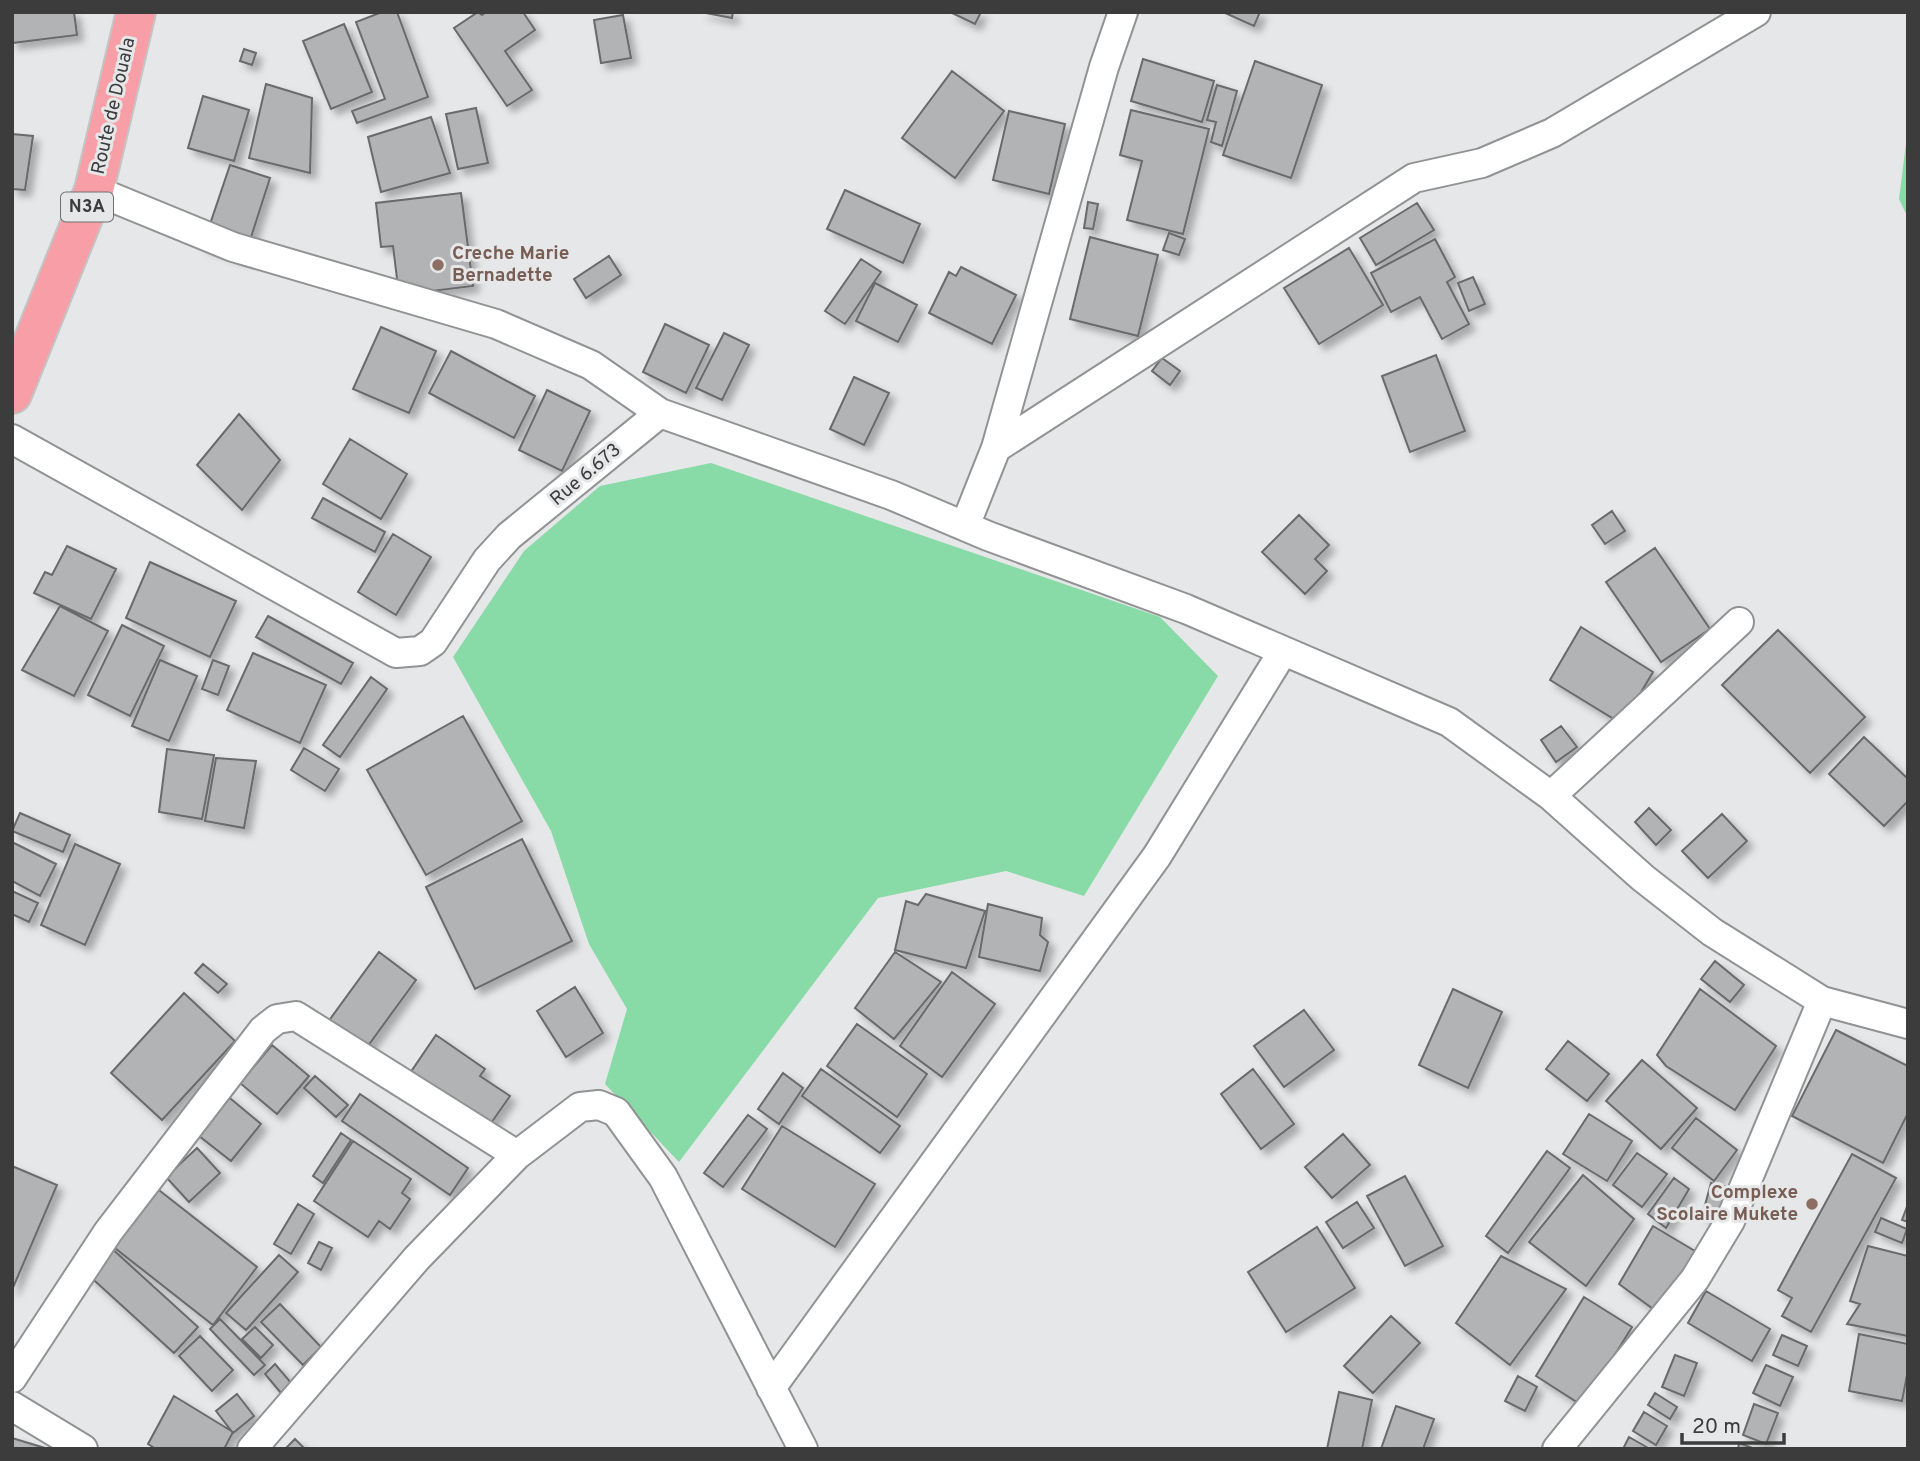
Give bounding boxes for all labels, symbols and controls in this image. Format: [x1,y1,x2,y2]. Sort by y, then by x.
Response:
street label: Route de Douala [87,35,141,177]
road number: N3A [61,192,113,222]
place label: Creche Marie Bernadette [452,242,569,288]
marker: Creche Marie Bernadette [430,257,446,273]
street label: Rue 6.673 [546,438,626,512]
place label: Complexe Scolaire Mukete [1656,1181,1798,1227]
marker: Complexe Scolaire Mukete [1804,1196,1820,1212]
scale bar [1682,1402,1784,1446]
text: 20 m [1692,1414,1741,1441]

